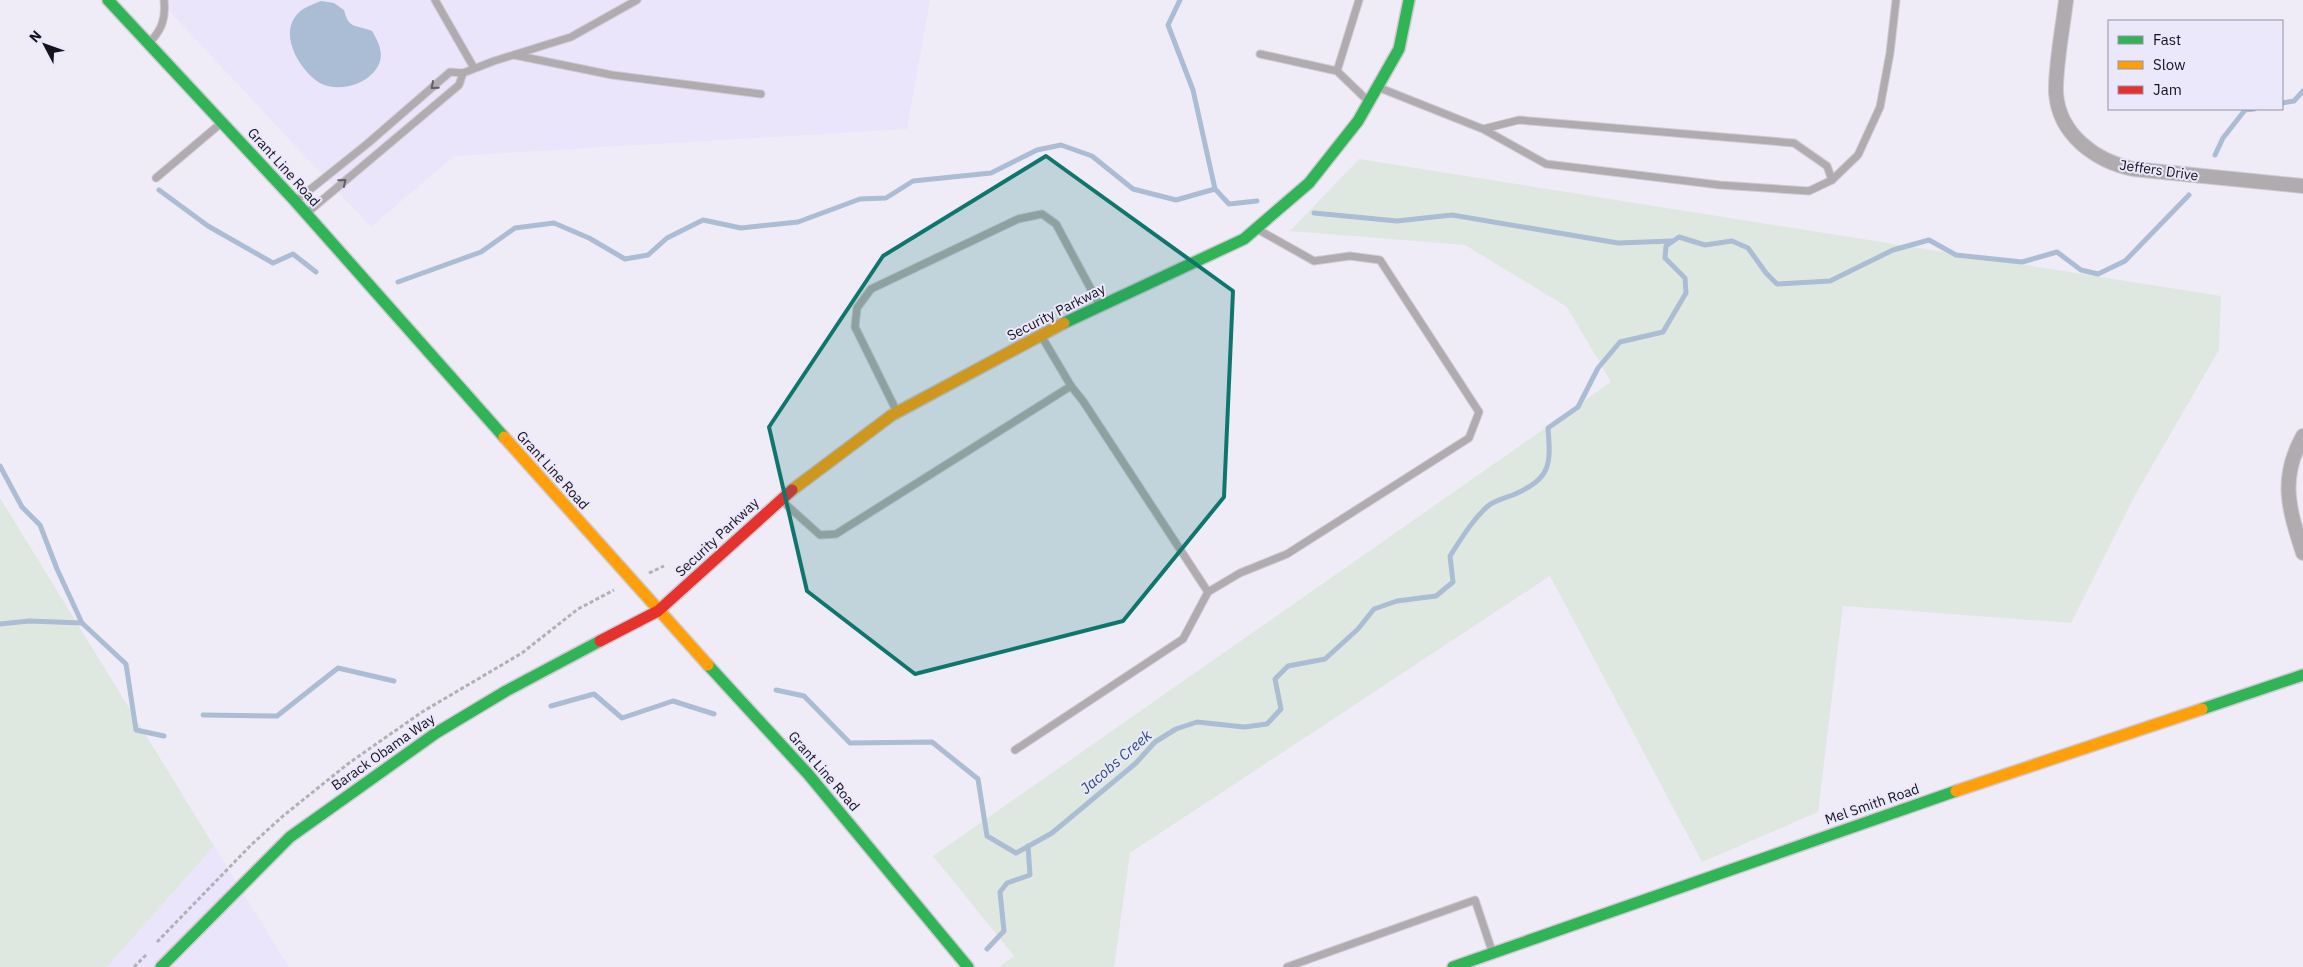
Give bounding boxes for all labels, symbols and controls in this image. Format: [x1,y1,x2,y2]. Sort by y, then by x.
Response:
north arrow [20,20,70,70]
legend [2108,20,2283,110]
text: N [25,27,45,46]
text: Fast [2153,30,2181,49]
text: Slow [2153,55,2186,74]
one-way arrow [431,80,440,89]
text: Jam [2153,80,2182,99]
street label: Grant Line Road [244,124,324,210]
street label: Jeffers Drive [2118,156,2200,184]
one-way arrow [337,180,346,188]
street label: Security Parkway [1004,279,1108,345]
street label: Grant Line Road [513,427,593,513]
street label: Security Parkway [671,494,763,580]
street label: Barack Obama Way [328,710,438,794]
water label: Jacobs Creek [1076,725,1155,798]
street label: Grant Line Road [784,727,864,815]
street label: Mel Smith Road [1823,779,1921,829]

